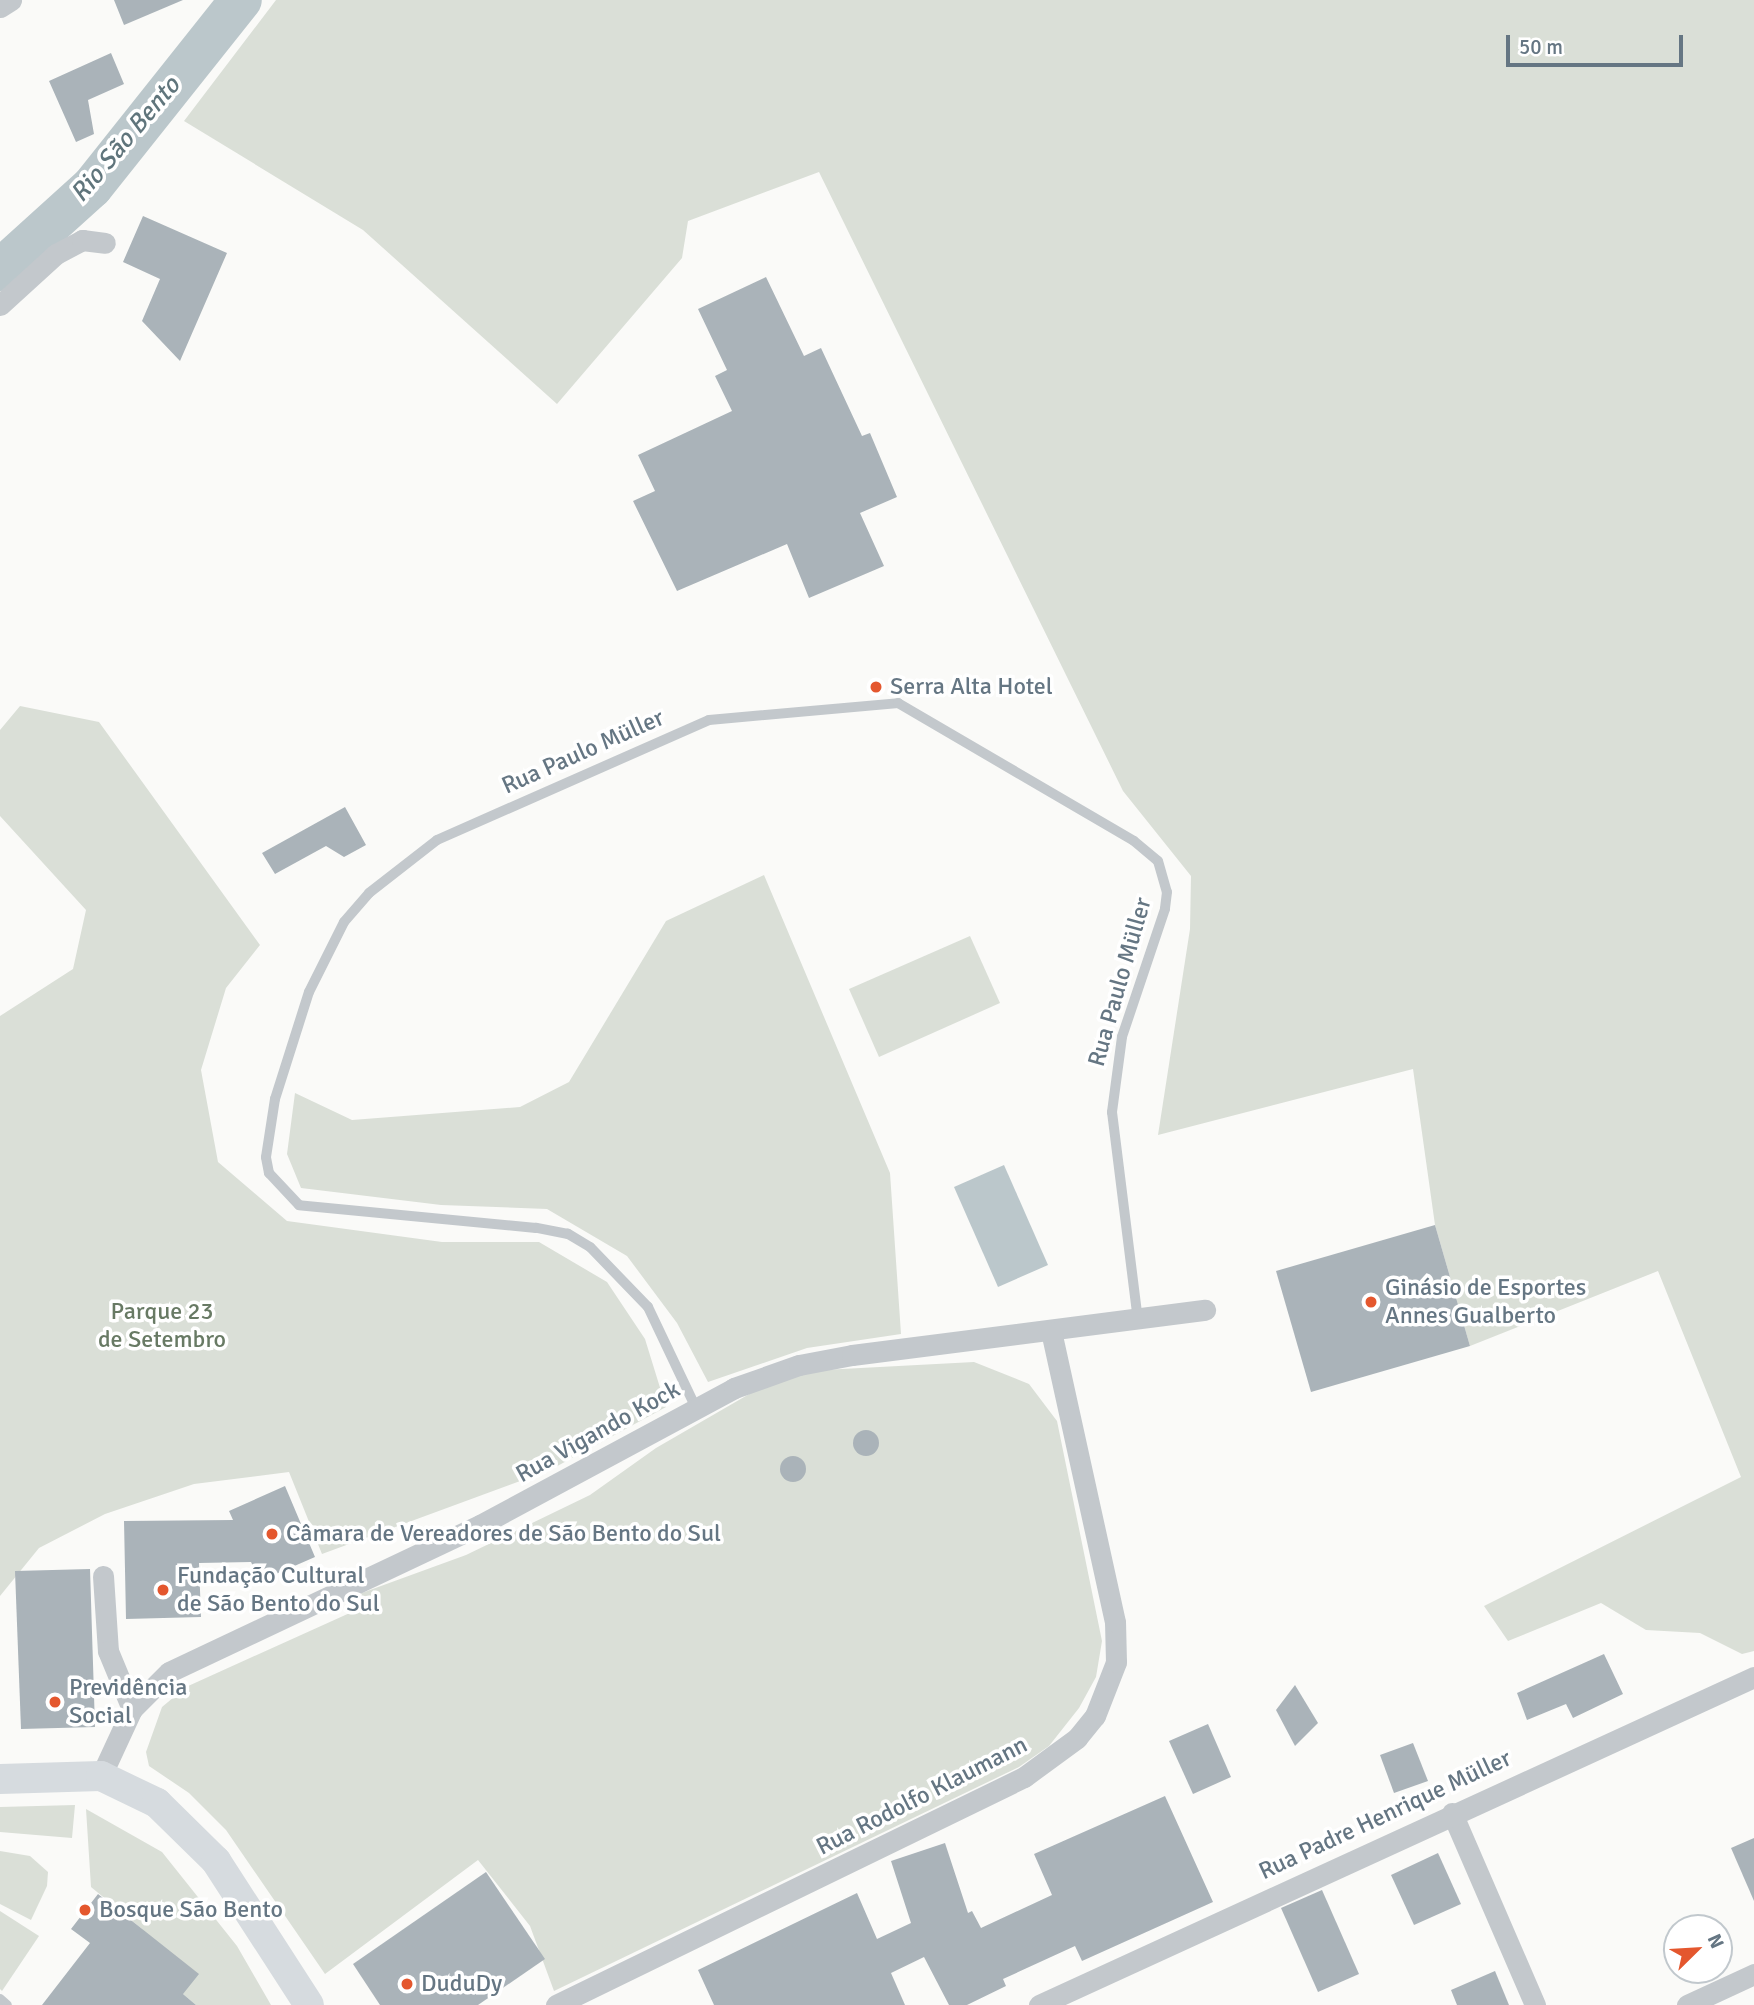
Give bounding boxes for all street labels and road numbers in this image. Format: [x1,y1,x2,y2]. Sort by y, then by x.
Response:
street label: Rua Paulo Müller [498,703,668,801]
street label: Rua Paulo Müller [1082,894,1158,1070]
street label: Rua Vigando Kock [511,1375,685,1489]
street label: Rua Rodolfo Klaumann [812,1730,1032,1862]
street label: Rua Padre Henrique Müller [1254,1744,1516,1886]

